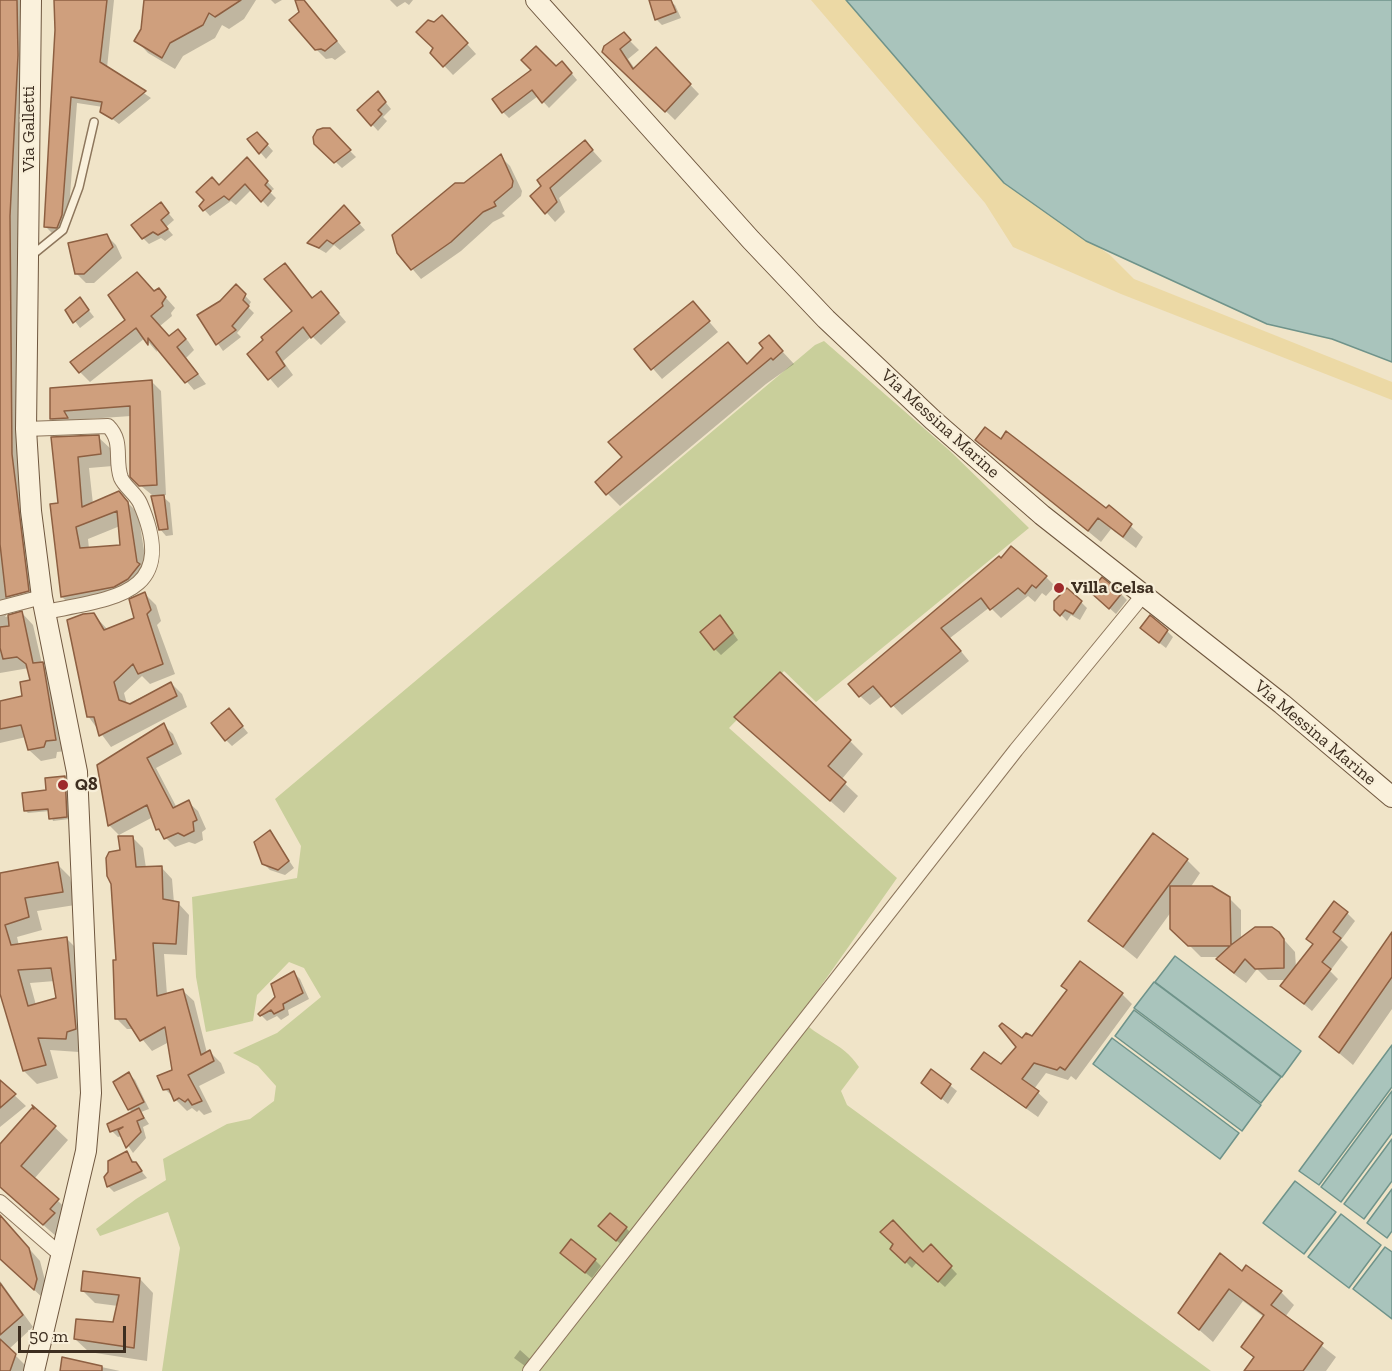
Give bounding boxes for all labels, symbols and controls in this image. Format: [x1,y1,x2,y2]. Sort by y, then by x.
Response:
street label: Via Galletti [18,86,40,172]
street label: Via Messina Marine [876,365,1004,483]
place label: Villa Celsa [1071,577,1154,599]
marker: Villa Celsa [1052,581,1066,595]
street label: Via Messina Marine [1250,676,1380,790]
place label: Q8 [75,774,98,796]
marker: Q8 [56,778,70,792]
scale bar [21,1314,129,1352]
text: 50 m [29,1325,68,1347]

